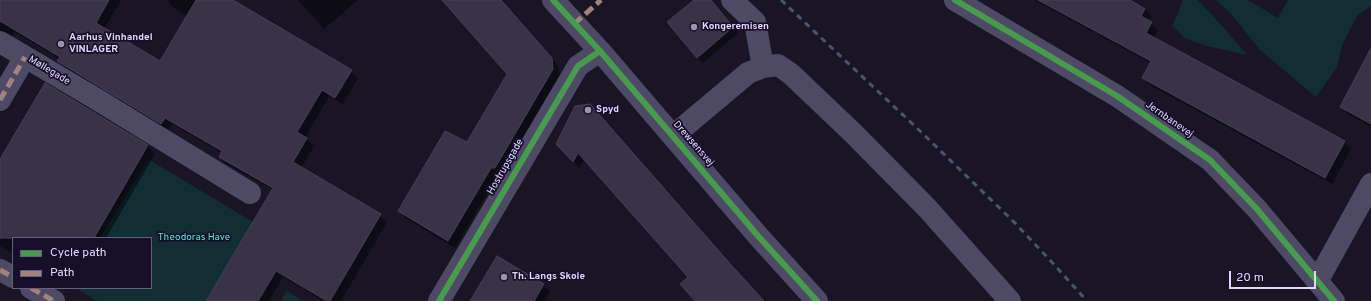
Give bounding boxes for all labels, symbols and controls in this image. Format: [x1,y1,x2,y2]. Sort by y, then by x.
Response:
place label: Kongeremisen [702,21,769,33]
marker: Kongeremisen [689,22,699,32]
place label: Aarhus Vinhandel VINLAGER [69,32,153,56]
marker: Aarhus Vinhandel VINLAGER [56,39,66,49]
street label: Møllegade [26,54,72,88]
street label: Jernbanevej [1143,99,1195,141]
place label: Spyd [596,104,619,116]
marker: Spyd [583,105,593,115]
street label: Drewsensvej [670,119,716,169]
street label: Hostrupsgade [485,137,527,197]
park label: Theodoras Have [158,232,230,244]
legend [12,237,152,289]
text: Cycle path [50,245,107,261]
scale bar [1231,263,1318,289]
text: Path [50,265,75,281]
text: 20 m [1236,270,1264,286]
place label: Th. Langs Skole [512,271,585,283]
marker: Th. Langs Skole [499,272,509,282]

